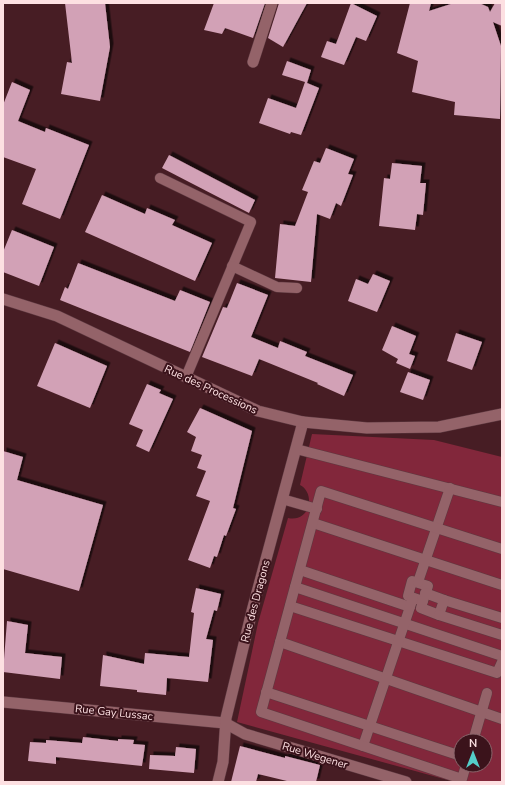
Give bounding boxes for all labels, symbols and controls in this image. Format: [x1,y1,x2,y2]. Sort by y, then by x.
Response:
street label: Rue des Processions [162,361,260,418]
street label: Rue des Dragons [237,558,274,644]
street label: Rue Gay Lussac [74,701,154,724]
north arrow [453,733,493,773]
text: N [469,736,477,751]
street label: Rue Wegener [280,738,350,773]

